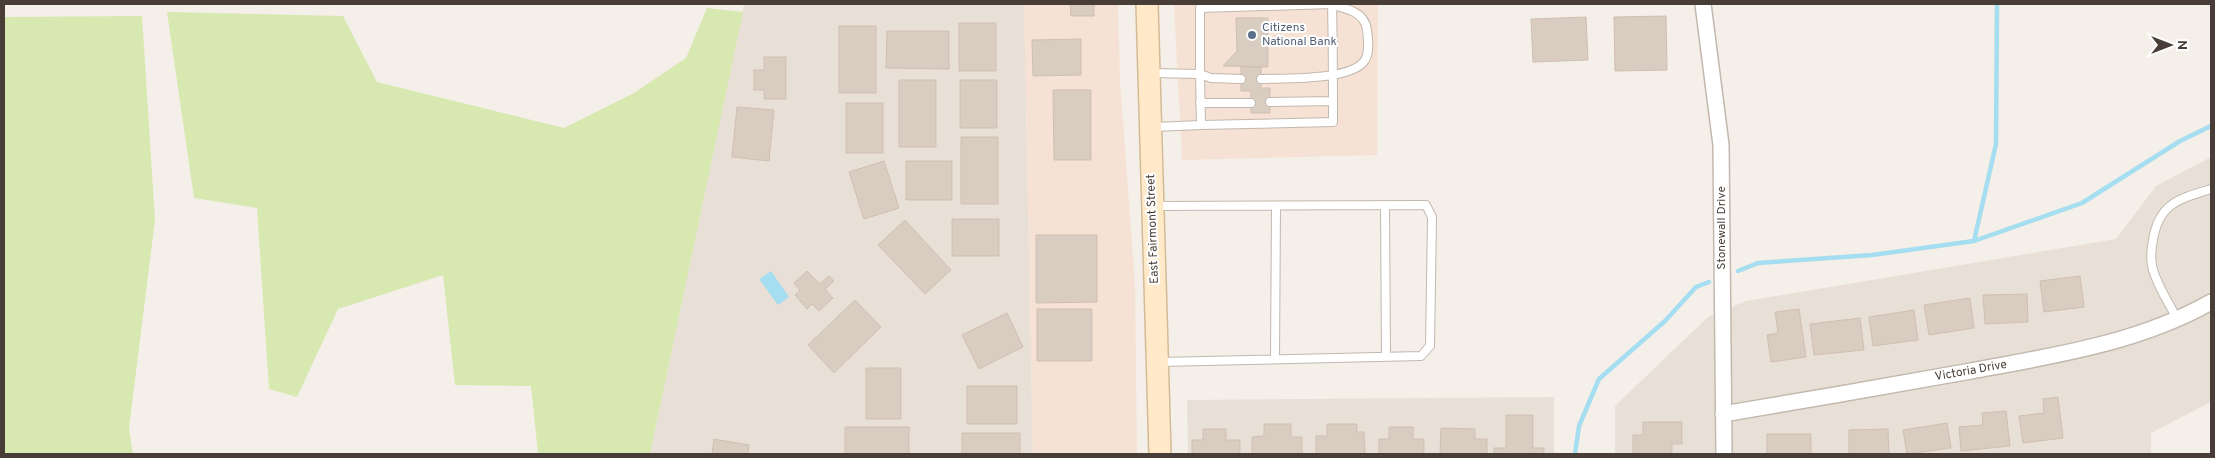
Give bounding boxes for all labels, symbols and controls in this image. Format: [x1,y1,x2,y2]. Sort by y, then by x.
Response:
place label: Citizens National Bank [1262,20,1337,50]
north arrow [2145,20,2195,70]
marker: Citizens National Bank [1246,29,1258,41]
text: N [2173,40,2190,50]
street label: East Fairmont Street [1143,174,1163,284]
street label: Stonewall Drive [1714,186,1730,270]
street label: Victoria Drive [1934,357,2008,385]

